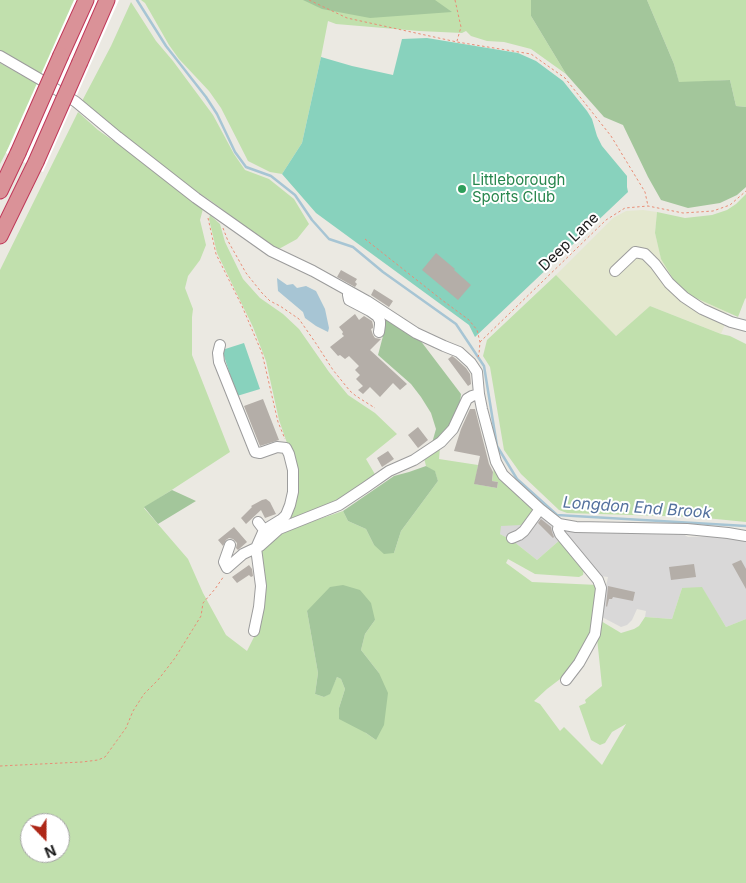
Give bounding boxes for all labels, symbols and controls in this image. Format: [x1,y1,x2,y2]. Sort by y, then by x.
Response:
place label: Littleborough Sports Club [472,171,565,206]
marker: Littleborough Sports Club [456,183,468,195]
street label: Deep Lane [535,209,603,275]
water label: Longdon End Brook [562,493,712,523]
north arrow [20,813,70,863]
text: N [42,842,59,861]

